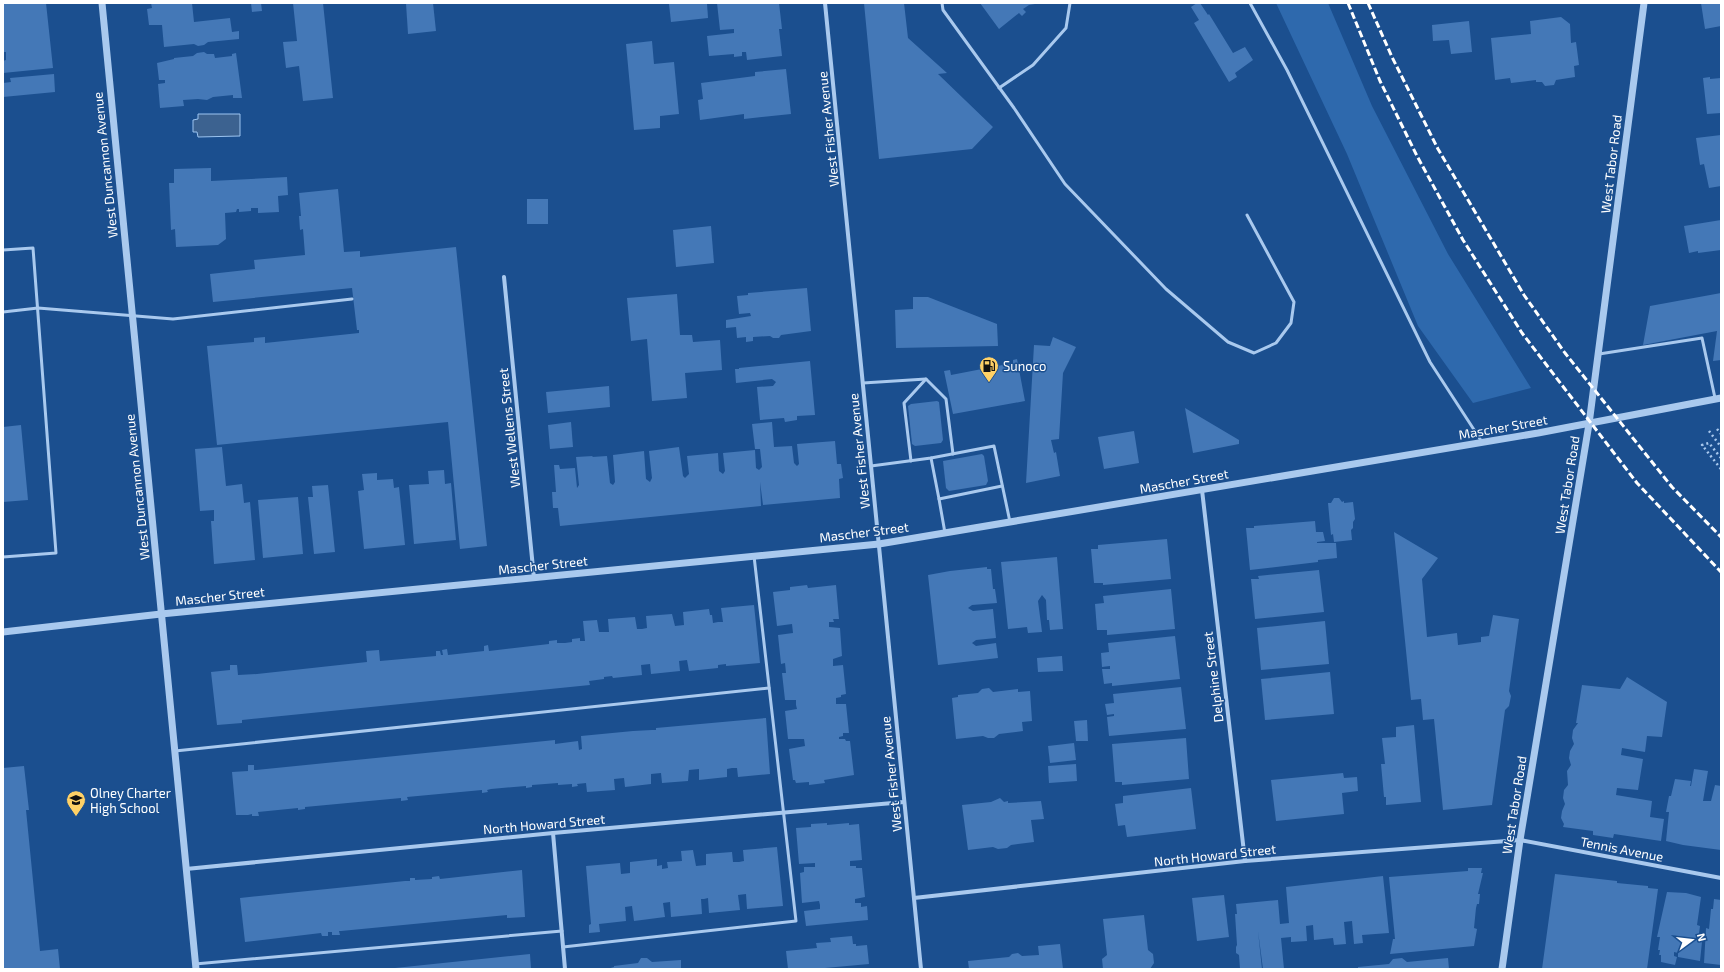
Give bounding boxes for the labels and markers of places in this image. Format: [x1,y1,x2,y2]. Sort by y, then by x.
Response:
fuel station icon: Sunoco [978,355,1000,383]
place label: Sunoco [1003,358,1046,374]
place label: Olney Charter High School [90,785,171,816]
school or university icon: Olney Charter High School [65,789,87,817]

